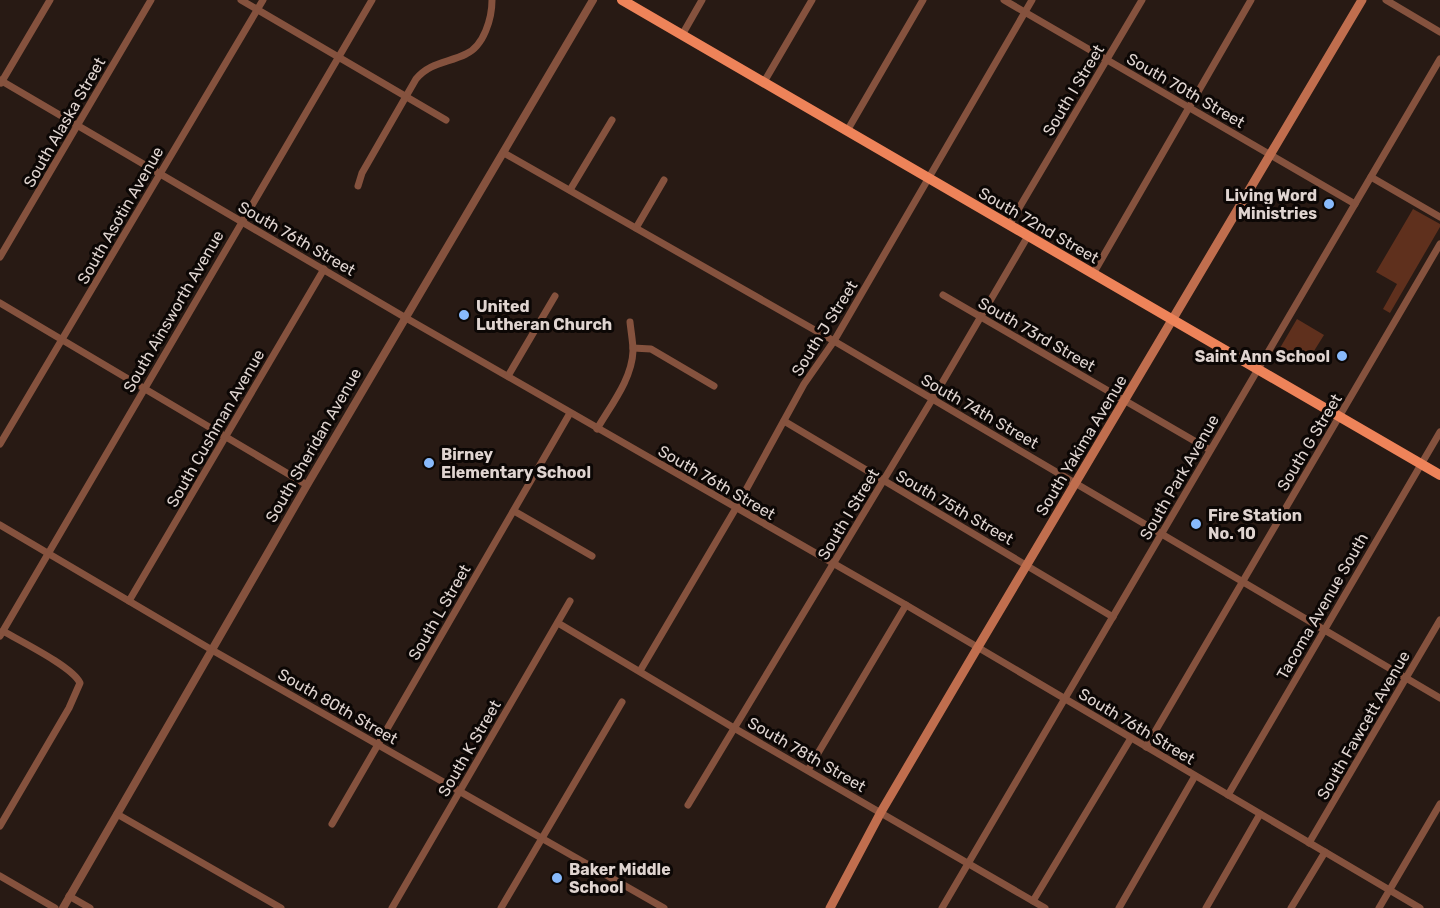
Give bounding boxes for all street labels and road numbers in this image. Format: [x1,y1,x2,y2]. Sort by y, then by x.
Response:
street label: South I Street [1039,41,1108,139]
street label: South 70th Street [1123,49,1248,132]
street label: South Alaska Street [19,54,109,191]
street label: South Asotin Avenue [73,143,168,287]
street label: South 72nd Street [975,183,1102,268]
street label: South 76th Street [235,197,359,280]
street label: South Ainsworth Avenue [119,227,228,396]
street label: South J Street [787,277,861,380]
street label: South 73rd Street [975,293,1099,376]
street label: South Cushman Avenue [162,346,268,511]
street label: South Sheridan Avenue [261,365,365,526]
street label: South 74th Street [918,370,1042,453]
street label: South Yakima Avenue [1032,372,1131,519]
street label: South G Street [1273,390,1346,494]
street label: South Park Avenue [1136,411,1223,543]
street label: South 76th Street [655,441,779,524]
street label: South I Street [814,465,883,563]
street label: South 75th Street [893,466,1017,549]
street label: Tacoma Avenue South [1273,530,1372,683]
street label: South L Street [404,561,475,664]
street label: South Fawcett Avenue [1313,647,1414,803]
street label: South 80th Street [274,664,401,748]
street label: South 76th Street [1075,684,1198,769]
street label: South K Street [434,697,505,800]
street label: South 78th Street [744,713,869,796]

